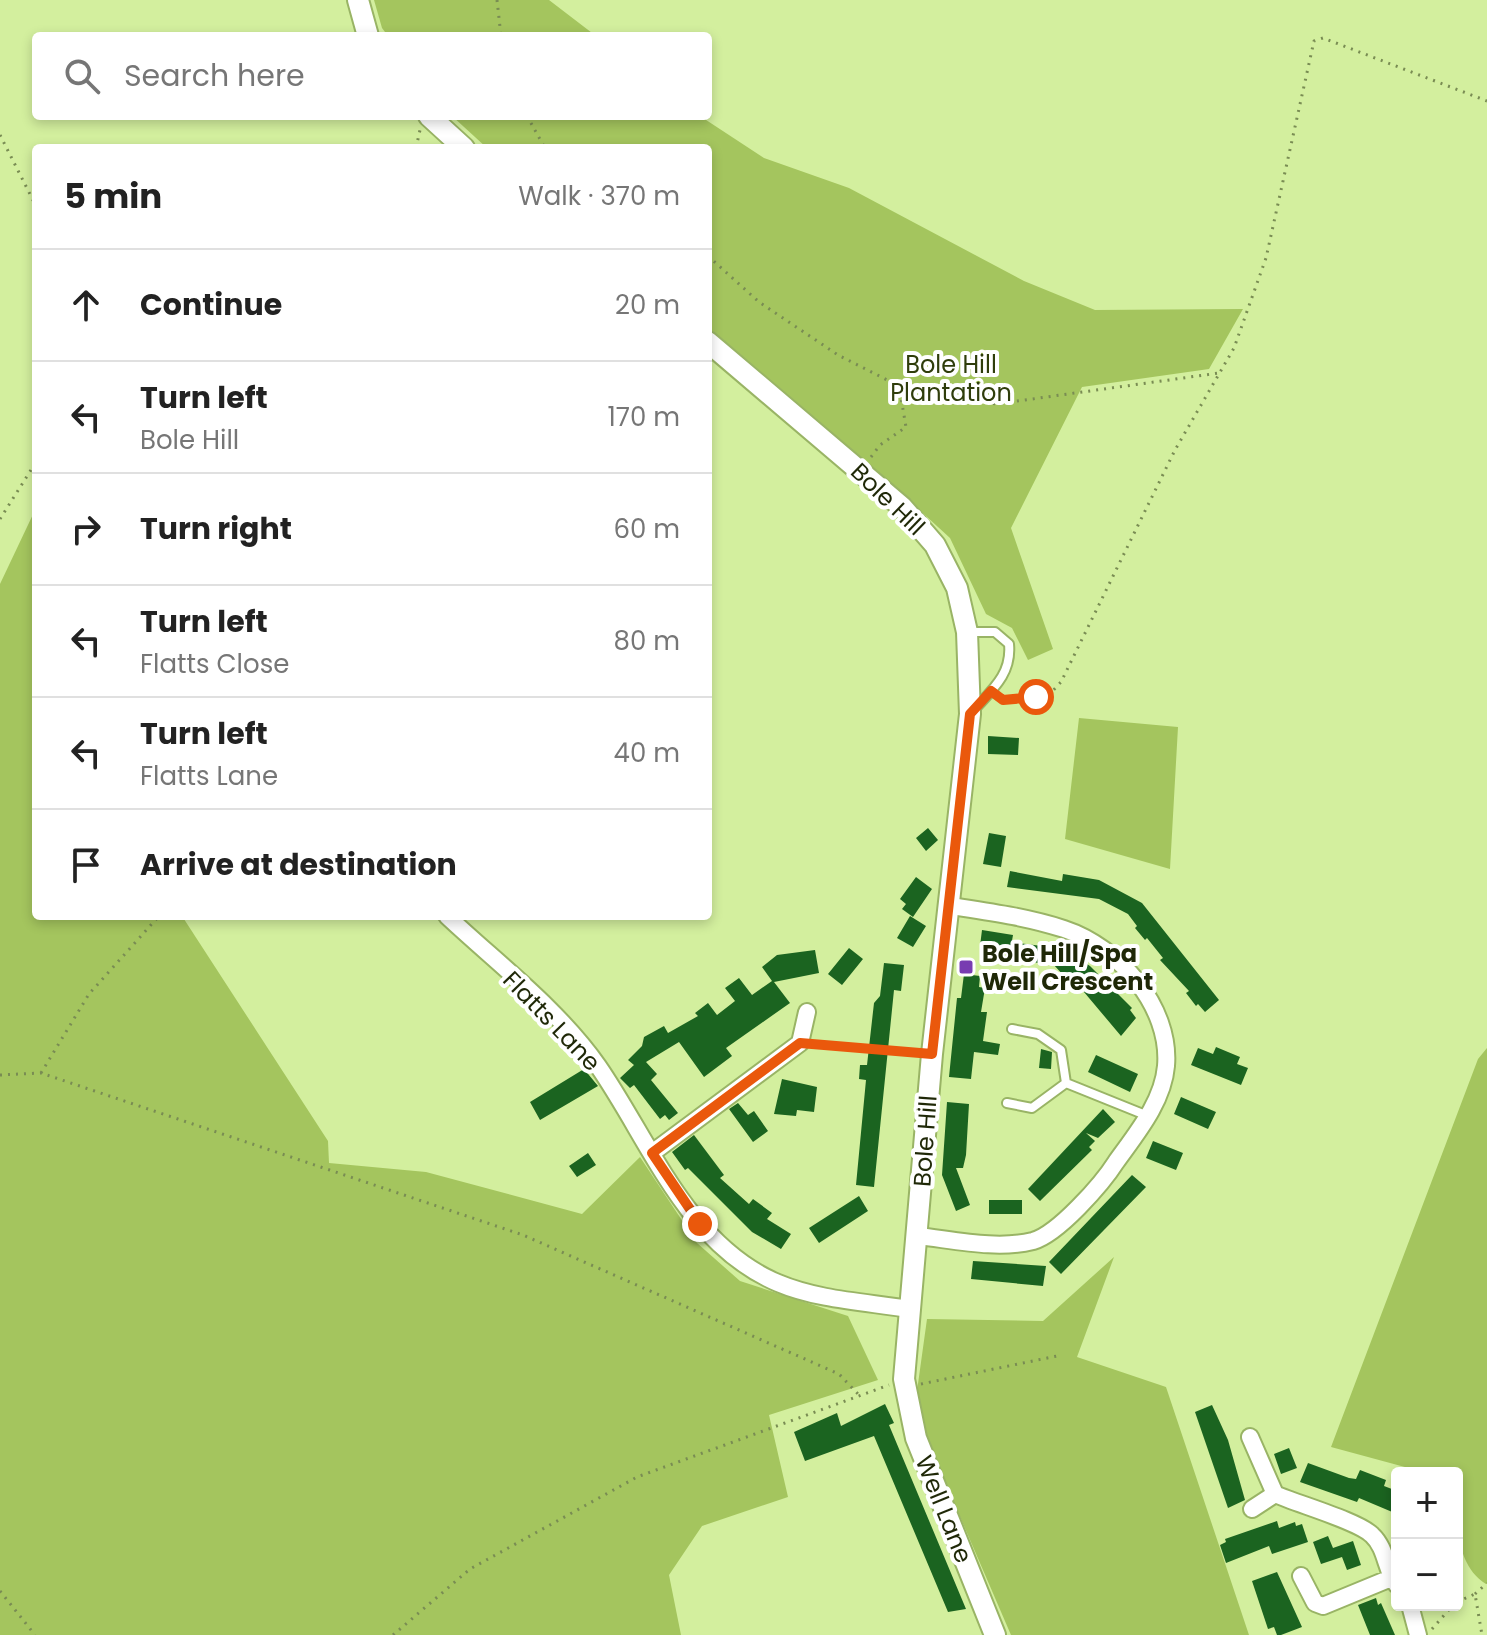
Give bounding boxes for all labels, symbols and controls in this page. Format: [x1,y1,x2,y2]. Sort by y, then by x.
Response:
search box [32,32,712,120]
icon: search [60,54,104,98]
text: Search here [124,54,305,97]
text: 5 min [64,172,162,220]
text: Walk · 370 m [518,178,680,214]
icon: ahead [64,283,108,327]
text: Continue [140,283,282,326]
text: 20 m [615,287,680,323]
park label: Bole Hill Plantation [890,348,1012,409]
text: Turn left [140,376,268,419]
icon: left [64,395,108,439]
text: 170 m [607,399,680,435]
text: Bole Hill [140,422,239,458]
street label: Bole Hill [844,455,932,543]
icon: right [64,507,108,551]
text: Turn right [140,507,292,550]
text: 60 m [613,511,680,547]
text: Turn left [140,600,268,643]
icon: left [64,619,108,663]
text: 80 m [614,623,680,659]
text: Flatts Close [140,646,289,682]
route start [1018,679,1054,715]
text: Turn left [140,712,268,755]
icon: left [64,731,108,775]
text: 40 m [614,735,680,771]
text: Flatts Lane [140,758,278,794]
icon: arrive [64,843,108,887]
text: Arrive at destination [140,843,457,886]
place label: Bole Hill/Spa Well Crescent [982,937,1153,998]
marker: Bole Hill/Spa Well Crescent [957,958,975,976]
street label: Flatts Lane [496,964,608,1078]
street label: Bole Hill [905,1094,945,1188]
route end [682,1206,718,1242]
street label: Well Lane [907,1450,981,1568]
map controls [1391,1467,1463,1611]
button: + [1391,1467,1463,1539]
button: − [1391,1539,1463,1611]

